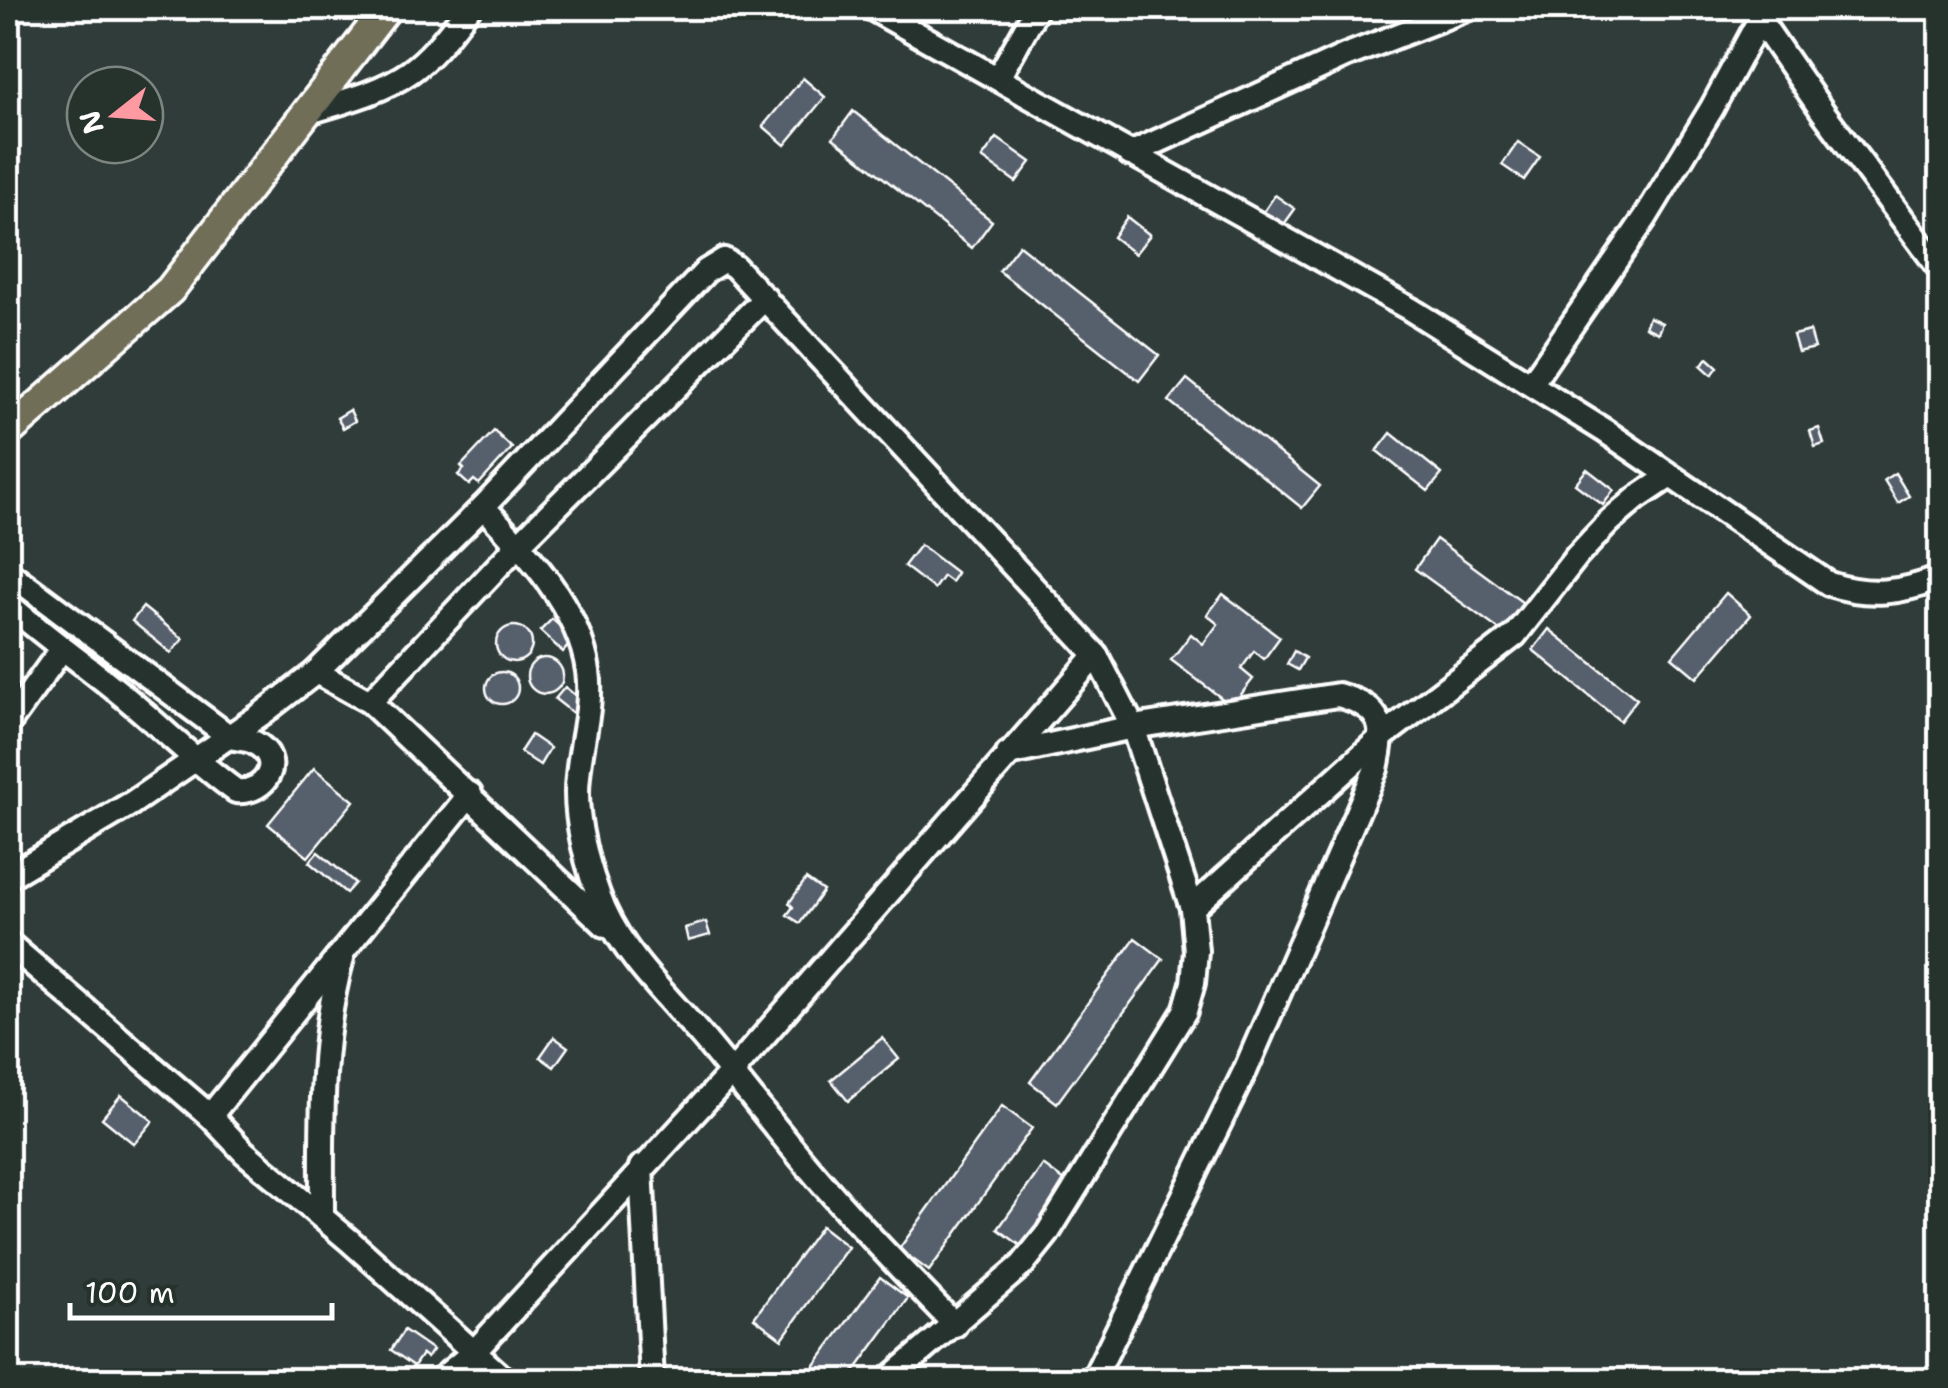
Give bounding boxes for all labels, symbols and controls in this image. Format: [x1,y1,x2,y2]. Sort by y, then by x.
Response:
north arrow [65,65,165,165]
text: N [70,106,113,138]
scale bar [70,1258,332,1320]
text: 100 m [85,1272,175,1313]

